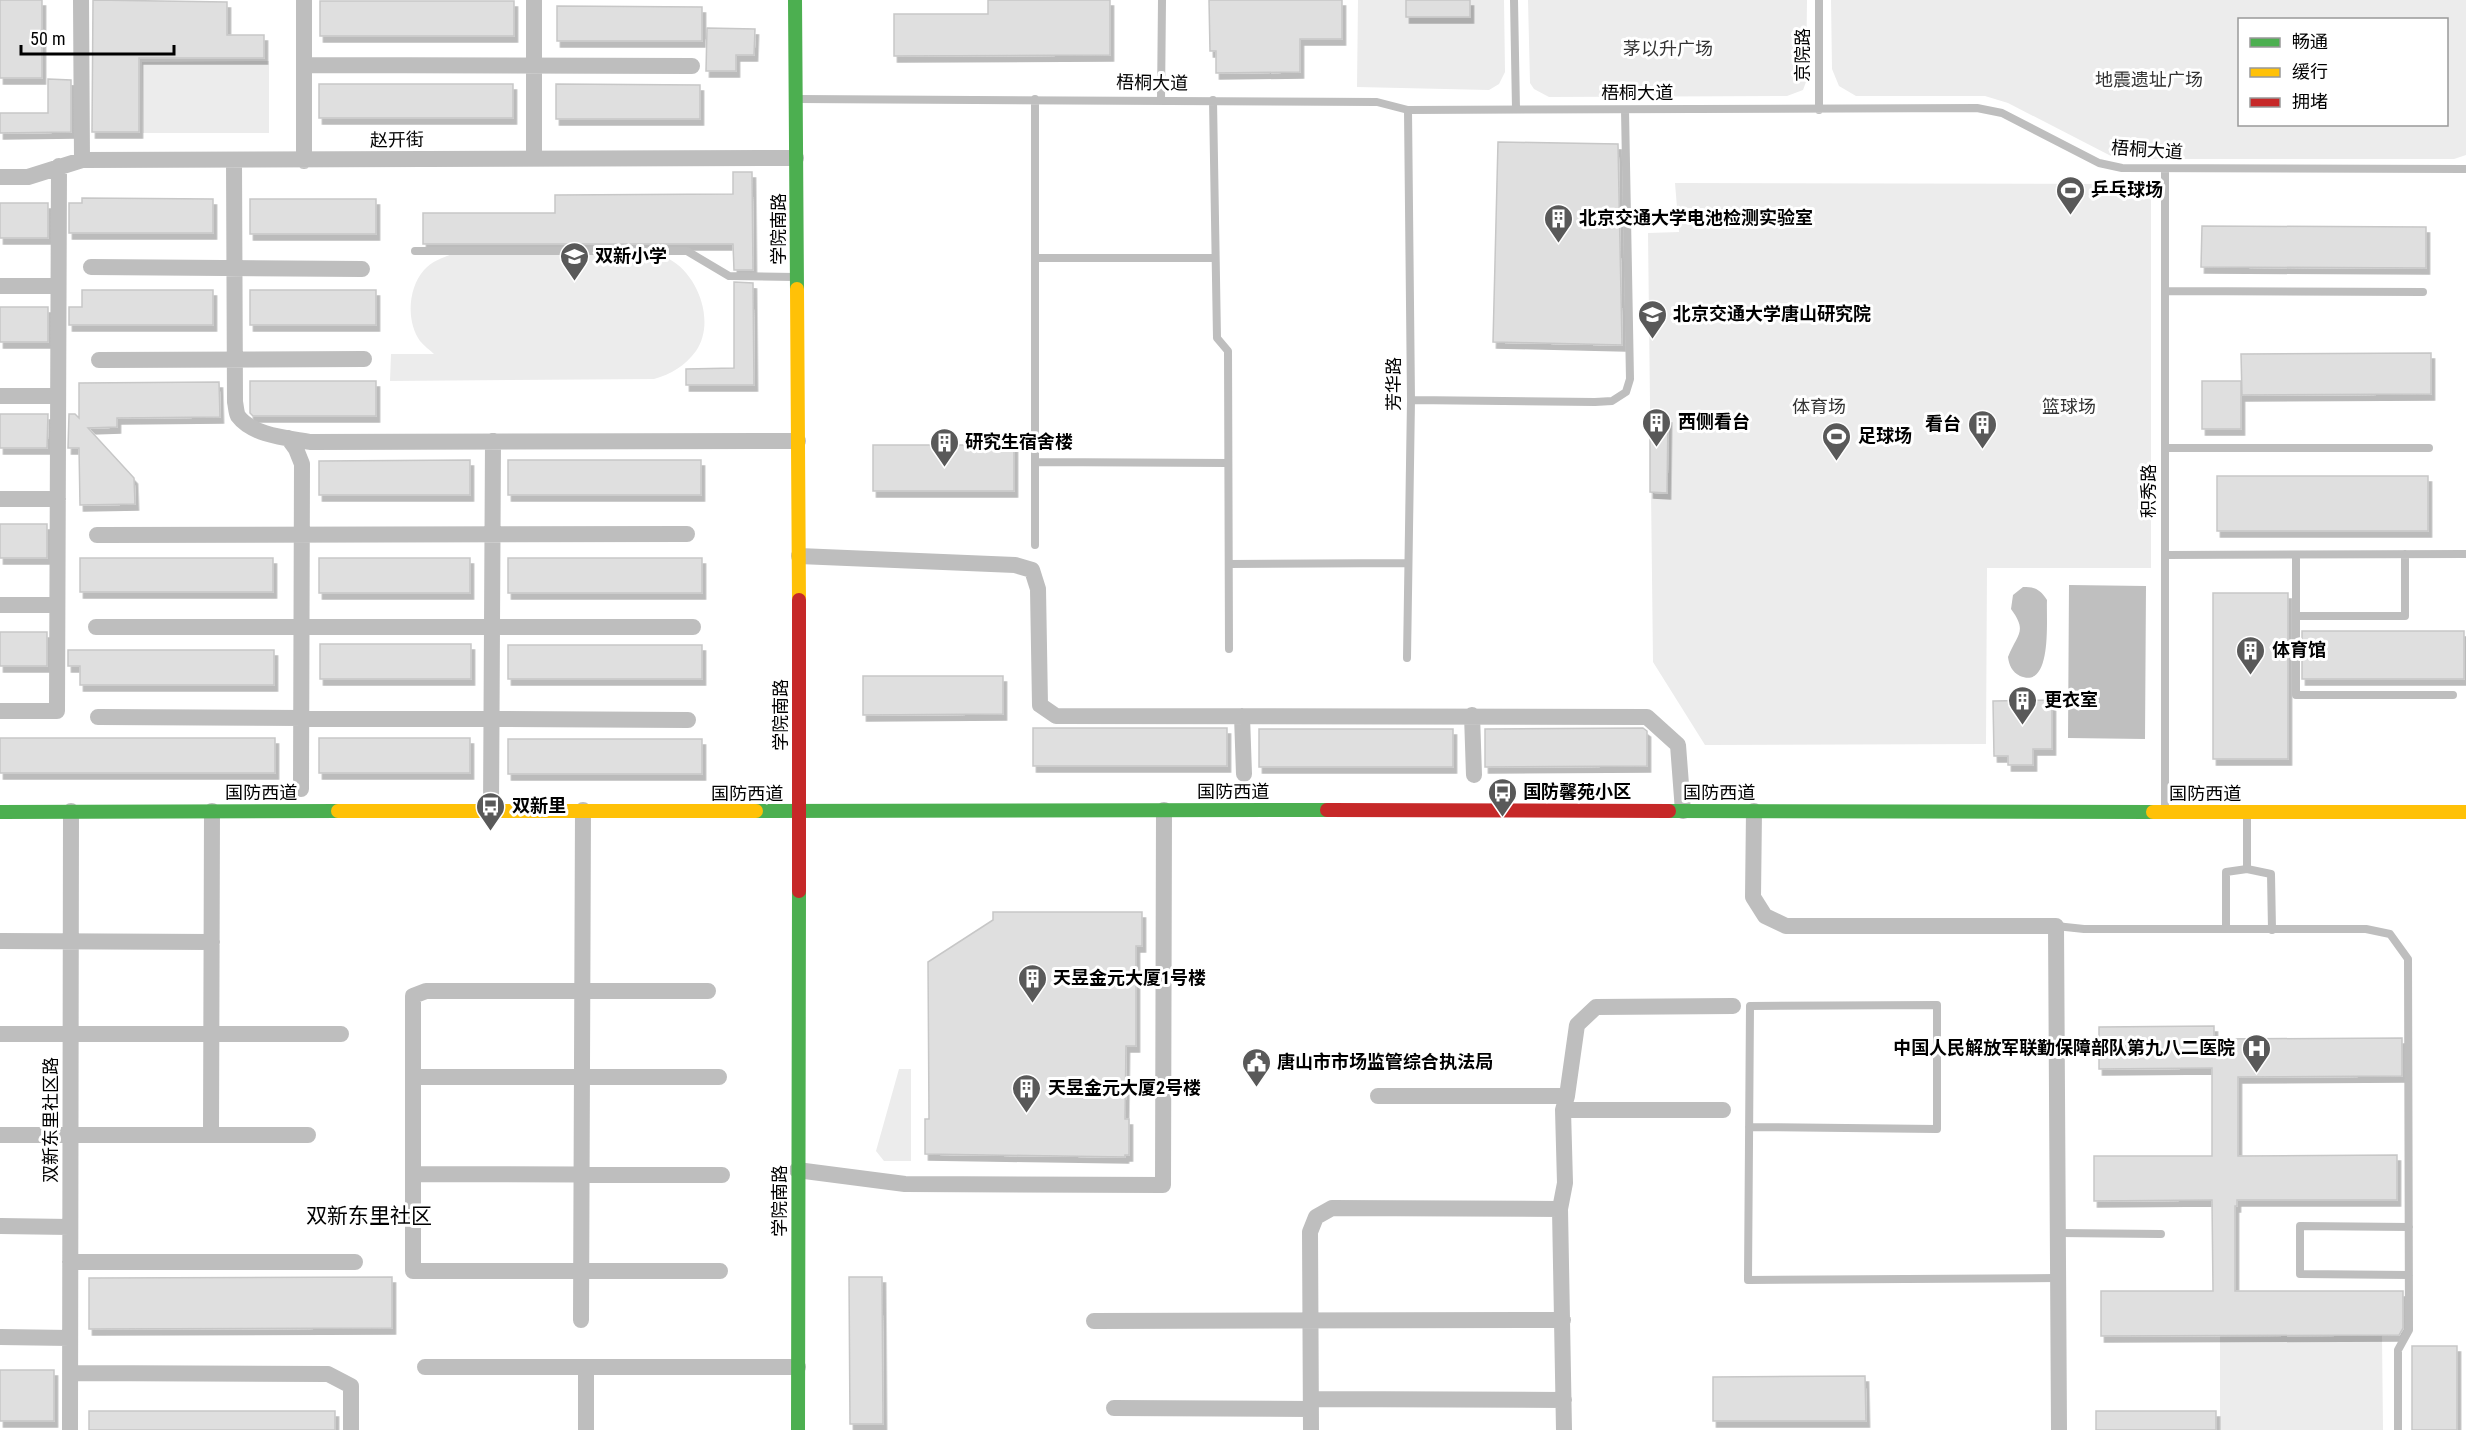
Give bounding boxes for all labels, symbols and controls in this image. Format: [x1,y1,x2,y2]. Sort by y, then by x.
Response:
scale bar [21,18,174,56]
legend [2238,18,2448,126]
text: 50 m [30,28,65,49]
street label: 京院路 [1792,28,1813,82]
text: 畅通 [2292,31,2328,52]
park label: 茅以升广场 [1623,38,1713,59]
text: 缓行 [2292,61,2328,82]
park label: 地震遗址广场 [2095,69,2203,90]
street label: 梧桐大道 [1116,71,1188,94]
street label: 梧桐大道 [1601,82,1673,103]
text: 拥堵 [2292,91,2328,112]
street label: 赵开街 [370,129,424,150]
street label: 梧桐大道 [2110,137,2184,162]
sports icon: 乒乓球场 [2054,174,2086,216]
place label: 乒乓球场 [2091,179,2163,200]
street label: 学院南路 [768,193,789,265]
building icon: 北京交通大学电池检测实验室 [1542,202,1574,244]
place label: 北京交通大学电池检测实验室 [1579,207,1813,228]
school or university icon: 双新小学 [558,240,590,282]
place label: 双新小学 [595,245,667,266]
school or university icon: 北京交通大学唐山研究院 [1636,298,1668,340]
place label: 北京交通大学唐山研究院 [1673,303,1871,324]
street label: 芳华路 [1383,357,1404,411]
park label: 体育场 [1792,396,1846,417]
park label: 篮球场 [2042,396,2096,417]
building icon: 西侧看台 [1641,406,1673,448]
building icon: 看台 [1966,408,1998,450]
place label: 西侧看台 [1678,411,1750,432]
place label: 看台 [1925,413,1961,434]
sports icon: 足球场 [1821,420,1853,462]
place label: 足球场 [1858,425,1912,446]
building icon: 研究生宿舍楼 [928,426,960,468]
place label: 研究生宿舍楼 [965,431,1073,452]
street label: 积秀路 [2138,464,2159,518]
building icon: 体育馆 [2235,634,2267,676]
place label: 体育馆 [2272,639,2326,660]
street label: 学院南路 [770,679,791,751]
building icon: 更衣室 [2007,684,2039,726]
place label: 更衣室 [2044,689,2098,710]
bus stop icon: 国防馨苑小区 [1486,776,1518,818]
street label: 国防西道 [1197,781,1269,802]
place label: 国防馨苑小区 [1523,781,1631,802]
street label: 国防西道 [225,782,297,803]
street label: 国防西道 [1683,782,1755,803]
street label: 国防西道 [711,783,783,804]
street label: 国防西道 [2169,783,2241,804]
bus stop icon: 双新里 [475,790,507,832]
place label: 双新里 [512,795,566,816]
building icon: 天昱金元大厦1号楼 [1016,962,1048,1004]
place label: 天昱金元大厦1号楼 [1053,967,1206,988]
hospital icon: 中国人民解放军联勤保障部队第九八二医院 [2240,1032,2272,1074]
place label: 中国人民解放军联勤保障部队第九八二医院 [1893,1037,2235,1058]
public building icon: 唐山市市场监管综合执法局 [1240,1046,1272,1088]
place label: 唐山市市场监管综合执法局 [1277,1051,1493,1072]
street label: 双新东里社区路 [40,1057,61,1183]
building icon: 天昱金元大厦2号楼 [1011,1072,1043,1114]
place label: 天昱金元大厦2号楼 [1048,1077,1201,1098]
street label: 学院南路 [769,1165,790,1237]
district label: 双新东里社区 [306,1204,432,1228]

